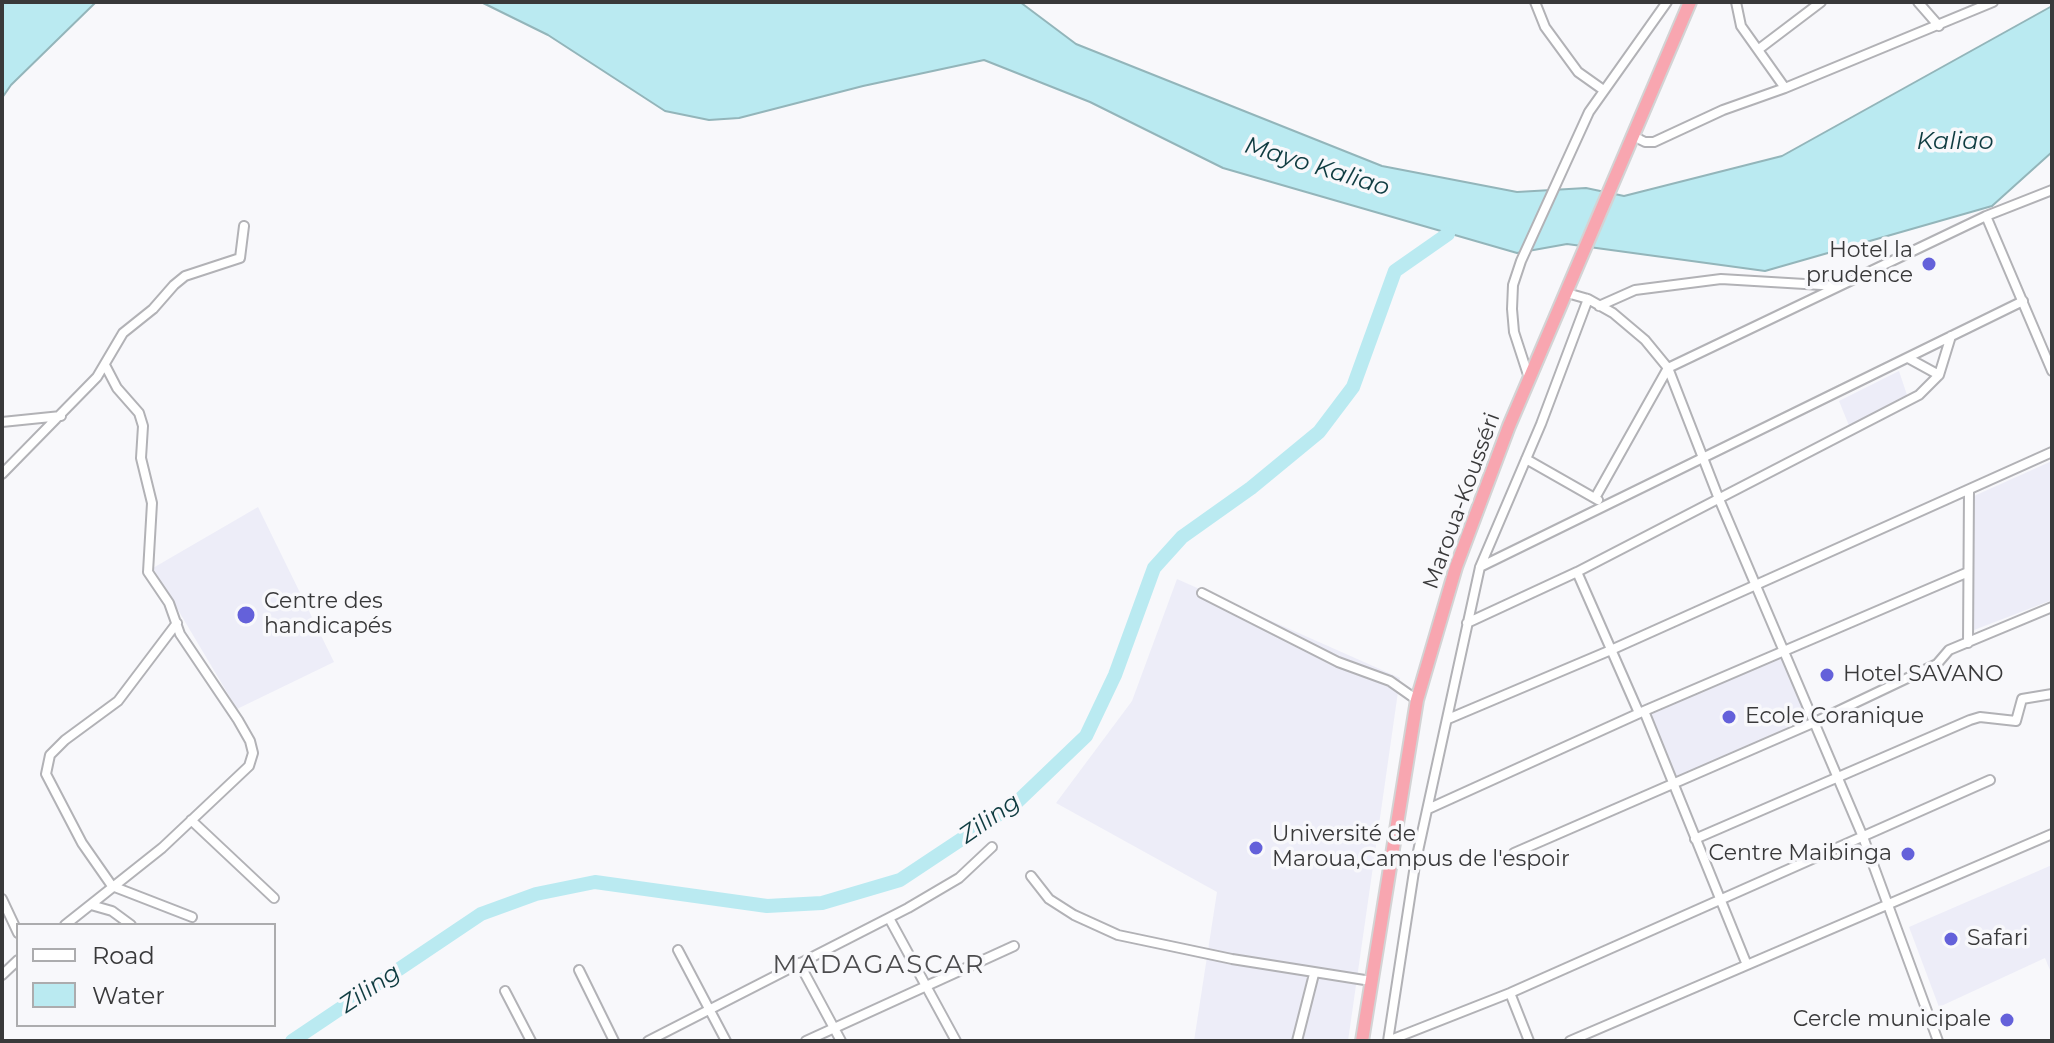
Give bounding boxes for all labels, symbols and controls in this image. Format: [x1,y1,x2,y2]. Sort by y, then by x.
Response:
water label: Kaliao [1917,128,1993,156]
water label: Mayo Kaliao [1241,131,1393,203]
place label: Hotel la prudence [1806,238,1913,290]
marker: Hotel la prudence [1920,255,1938,273]
street label: Maroua-Kousséri [1418,409,1506,593]
place label: Centre des handicapés [264,589,392,640]
marker: Centre des handicapés [235,604,257,626]
place label: Hotel SAVANO [1843,662,2003,688]
marker: Hotel SAVANO [1818,666,1836,684]
place label: Ecole Coranique [1745,704,1924,730]
marker: Ecole Coranique [1720,708,1738,726]
water label: Ziling [954,788,1026,850]
place label: Université de Maroua,Campus de l'espoir [1272,822,1570,874]
marker: Université de Maroua,Campus de l'espoir [1247,839,1265,857]
place label: Centre Maibinga [1709,841,1892,867]
marker: Centre Maibinga [1899,845,1917,863]
legend [16,923,276,1027]
place label: Safari [1967,926,2028,952]
marker: Safari [1942,930,1960,948]
text: Road [92,941,155,970]
district label: MADAGASCAR [772,949,986,981]
water label: Ziling [334,958,406,1020]
text: Water [92,981,165,1010]
place label: Cercle municipale [1793,1007,1991,1033]
marker: Cercle municipale [1998,1011,2016,1029]

